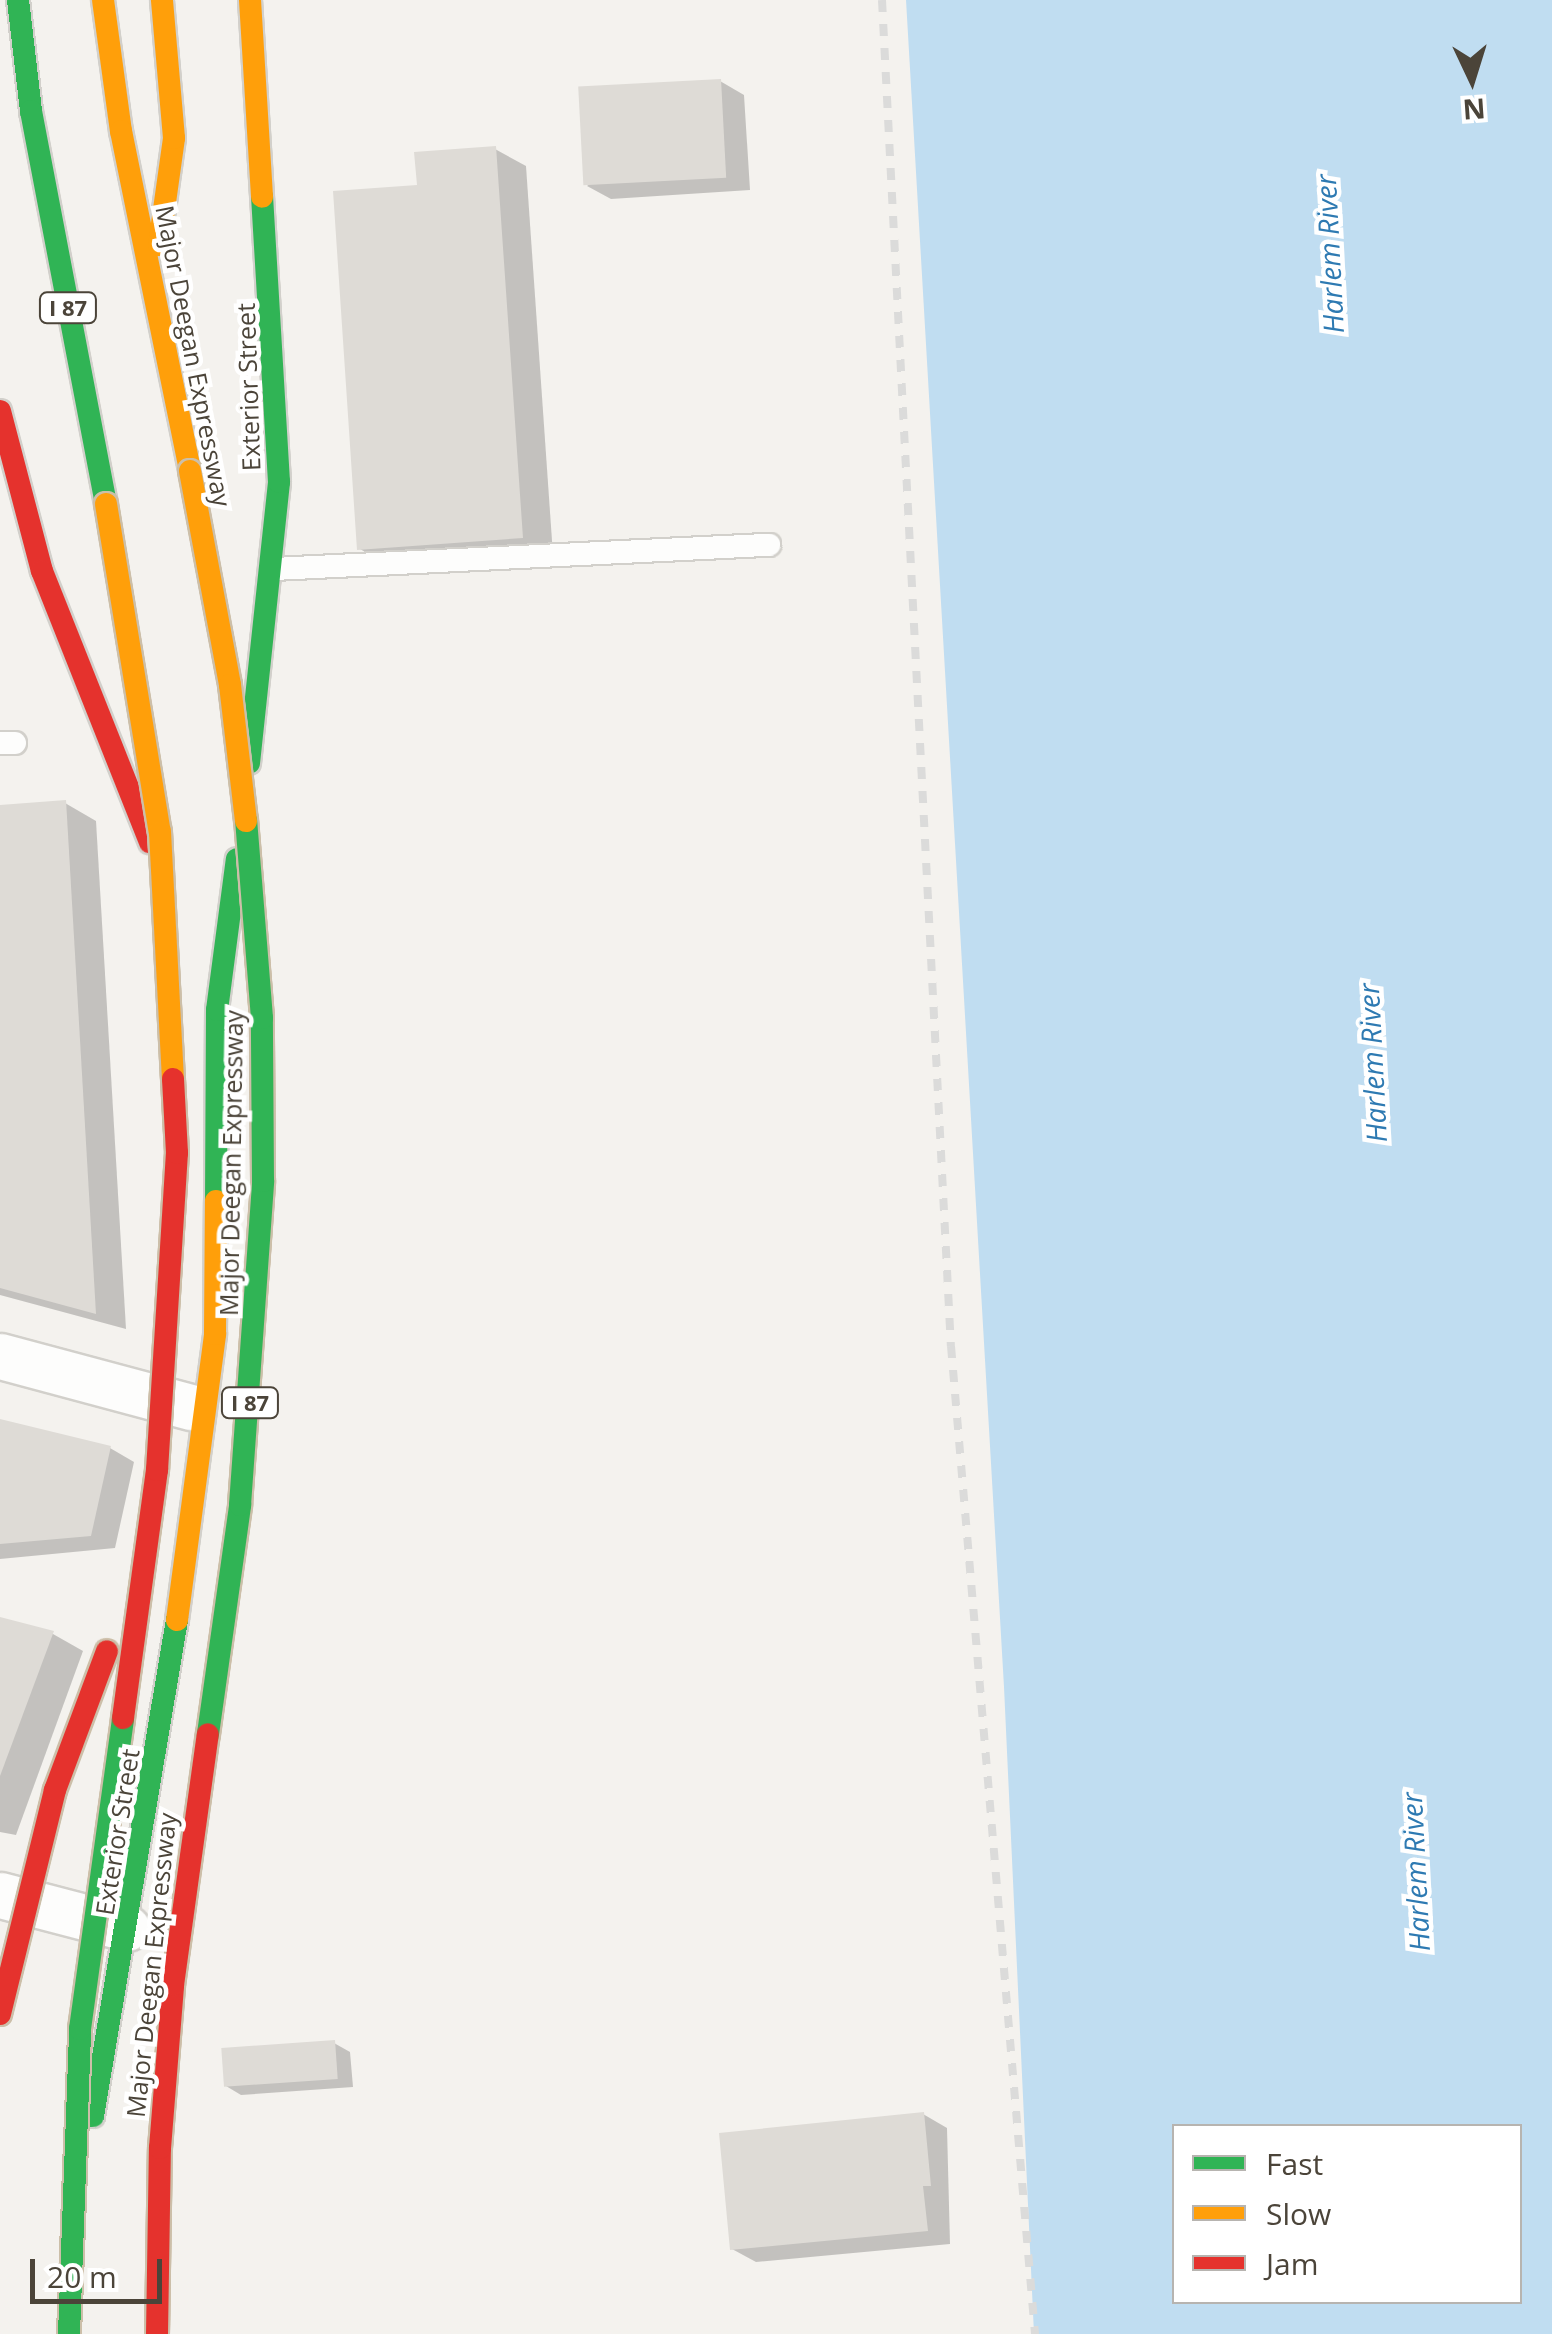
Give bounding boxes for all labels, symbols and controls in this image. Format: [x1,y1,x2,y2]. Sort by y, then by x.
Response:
north arrow [1422,30,1522,130]
text: N [1461,90,1487,130]
water label: Harlem River [1308,173,1350,335]
street label: Major Deegan Expressway [150,203,238,509]
road number: I 87 [38,291,98,325]
street label: Exterior Street [230,303,266,471]
water label: Harlem River [1351,982,1393,1144]
street label: Major Deegan Expressway [213,1010,249,1316]
road number: I 87 [220,1386,280,1420]
street label: Exterior Street [89,1747,145,1917]
water label: Harlem River [1394,1791,1436,1953]
street label: Major Deegan Expressway [120,1811,182,2119]
legend [1172,2124,1522,2304]
text: Fast [1266,2143,1323,2184]
text: Slow [1266,2193,1331,2234]
scale bar [35,2239,168,2301]
text: Jam [1266,2243,1319,2284]
text: 20 m [47,2256,117,2297]

